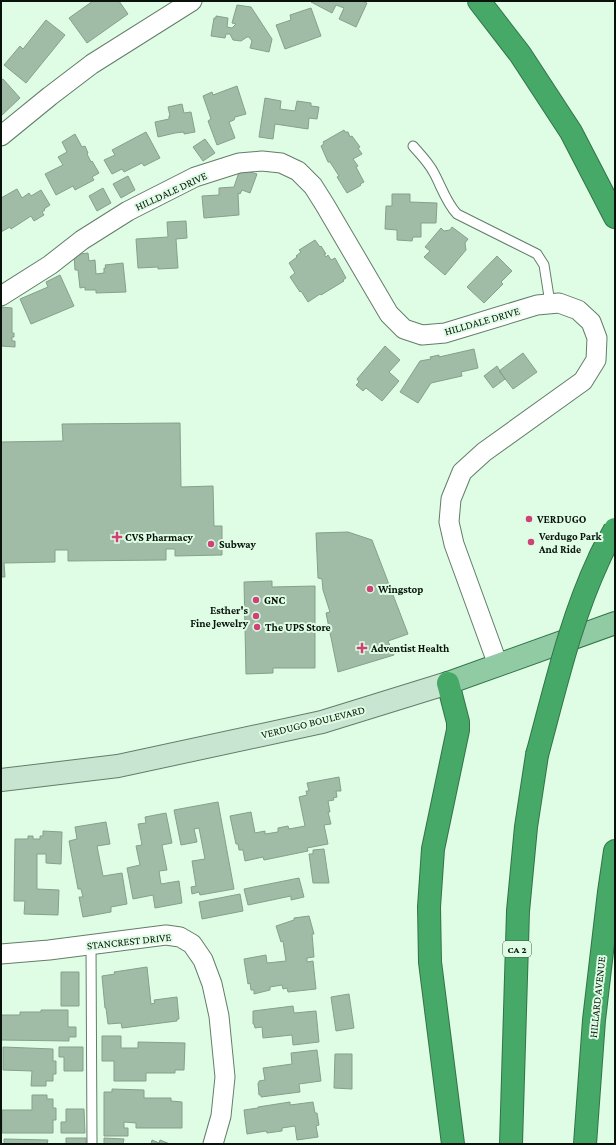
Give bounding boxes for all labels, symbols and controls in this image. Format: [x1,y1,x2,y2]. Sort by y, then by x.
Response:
street label: HILLDALE DRIVE [133,169,209,213]
street label: HILLDALE DRIVE [443,305,521,337]
place label: VERDUGO [536,513,587,525]
marker: VERDUGO [524,514,534,524]
place label: Verdugo Park And Ride [538,530,602,555]
place label: CVS Pharmacy [125,531,194,543]
marker: CVS Pharmacy [112,532,122,542]
marker: Verdugo Park And Ride [526,537,536,547]
place label: Subway [219,538,257,550]
marker: Subway [206,539,216,549]
place label: Wingstop [377,583,423,595]
marker: Wingstop [365,584,375,594]
place label: GNC [264,594,286,606]
marker: GNC [251,595,261,605]
place label: Esther's Fine Jewelry [190,604,249,629]
marker: Esther's Fine Jewelry [251,611,261,621]
place label: The UPS Store [265,621,331,633]
marker: The UPS Store [252,622,262,632]
marker: Adventist Health [356,642,368,654]
place label: Adventist Health [370,642,450,654]
street label: VERDUGO BOULEVARD [260,703,366,741]
street label: STANCREST DRIVE [86,931,172,951]
road number: CA 2 [503,941,531,957]
street label: HILLARD AVENUE [587,956,607,1038]

